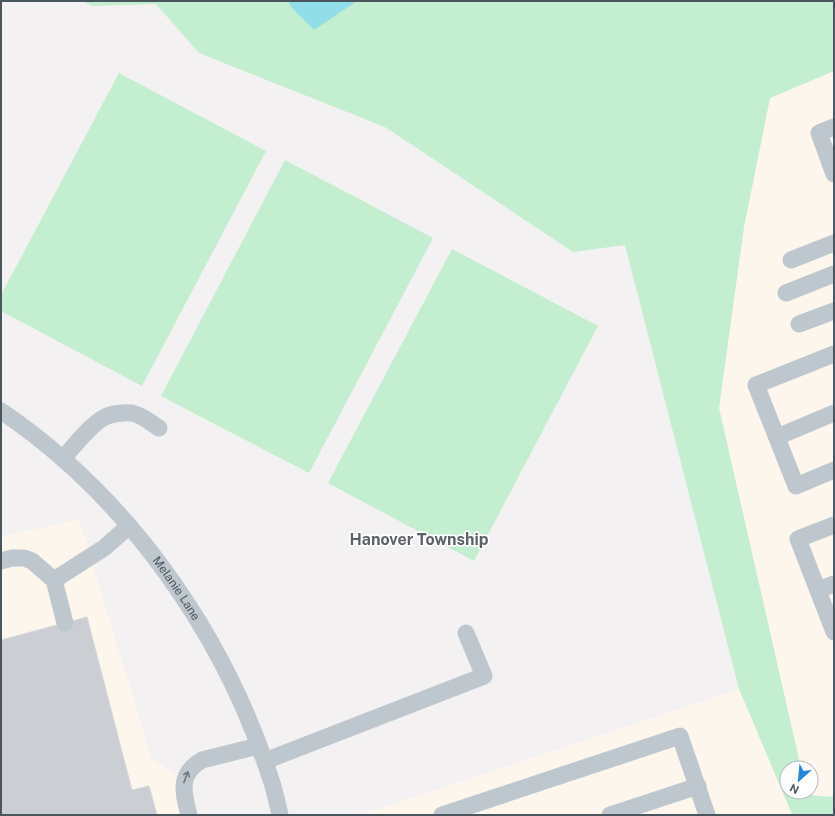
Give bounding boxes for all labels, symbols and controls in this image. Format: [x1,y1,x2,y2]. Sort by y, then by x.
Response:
district label: Hanover Township [350,530,489,549]
street label: Melanie Lane [150,554,203,623]
north arrow [779,760,819,800]
one-way arrow [183,772,191,784]
text: N [788,782,801,796]

